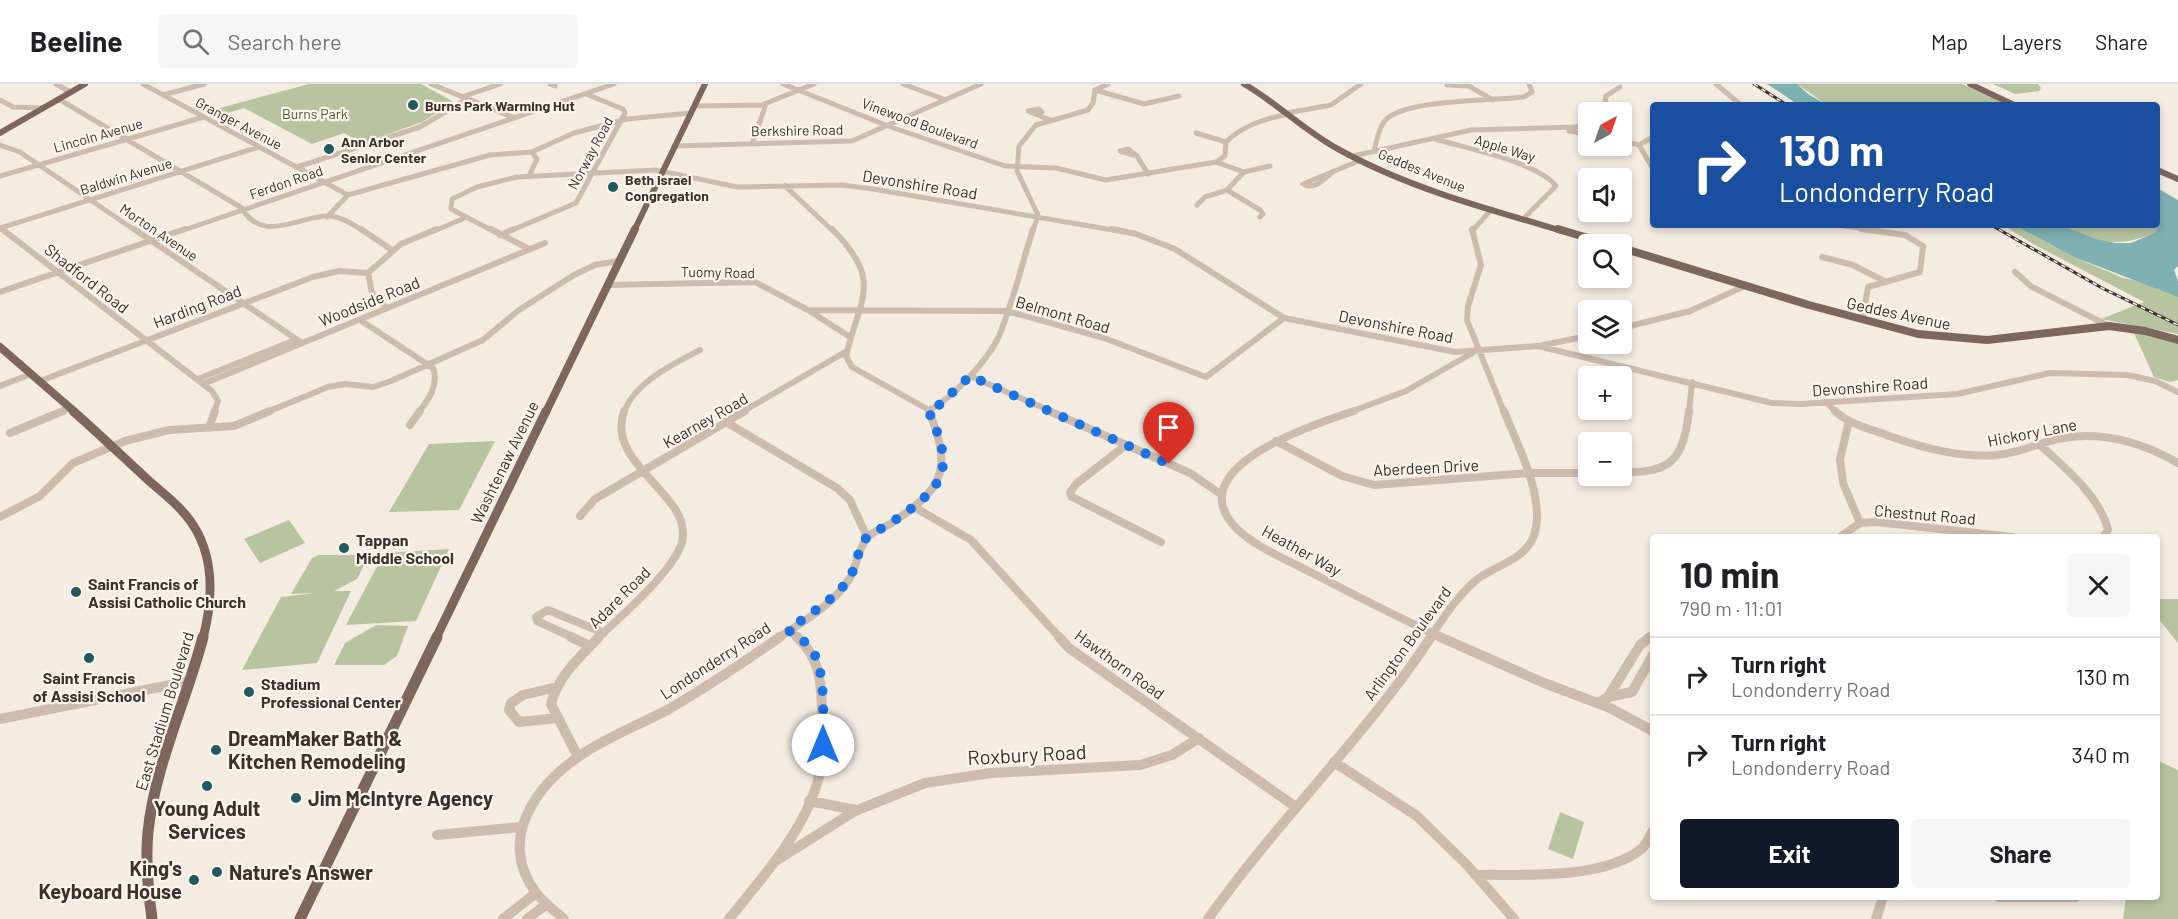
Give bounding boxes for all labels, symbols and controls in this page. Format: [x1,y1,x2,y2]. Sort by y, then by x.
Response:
search box [158,14,578,68]
text: Beeline [30,24,122,58]
icon: search [179,25,212,58]
text: Search here [227,28,342,54]
text: Map [1931,29,1968,54]
text: Layers [2001,29,2062,54]
text: Share [2095,29,2148,54]
street label: Granger Avenue [193,93,285,153]
street label: Vinewood Boulevard [859,94,981,152]
place label: Burns Park Warming Hut [425,97,575,114]
marker: Burns Park Warming Hut [406,98,420,112]
north arrow [1578,102,1632,156]
map controls [1578,102,1632,486]
park label: Burns Park [282,105,348,122]
street label: Lincoln Avenue [51,114,145,156]
street label: Norway Road [564,114,616,192]
street label: Berkshire Road [751,121,843,139]
text: 130 m [1779,124,1884,174]
icon: right [1680,126,1758,204]
street label: Apple Way [1473,131,1538,165]
place label: Ann Arbor Senior Center [341,133,427,166]
marker: Ann Arbor Senior Center [322,142,336,156]
street label: Geddes Avenue [1376,145,1468,195]
street label: Baldwin Avenue [78,154,174,198]
street label: Ferdon Road [247,162,325,202]
street label: Devonshire Road [861,166,979,202]
button: sound [1578,168,1632,222]
place label: Beth Israel Congregation [625,171,709,204]
text: Londonderry Road [1779,175,1994,207]
marker: Beth Israel Congregation [606,180,620,194]
street label: Morton Avenue [117,200,201,264]
button: search [1578,234,1632,288]
street label: Shadford Road [41,239,133,317]
street label: Tuomy Road [681,263,755,281]
street label: Woodside Road [316,272,422,330]
street label: Harding Road [150,280,244,332]
street label: Belmont Road [1014,291,1112,337]
street label: Geddes Avenue [1845,293,1953,333]
button: layers [1578,300,1632,354]
street label: Devonshire Road [1337,306,1455,346]
button: + [1578,366,1632,420]
street label: Devonshire Road [1811,372,1929,400]
street label: Kearney Road [659,388,751,452]
street label: Washtenaw Avenue [466,398,542,526]
pin [1143,402,1194,464]
icon: arrive [1152,411,1185,444]
street label: Hickory Lane [1986,414,2078,450]
button: − [1578,432,1632,486]
street label: Aberdeen Drive [1373,455,1479,479]
street label: Chestnut Road [1874,500,1976,528]
street label: Heather Way [1259,520,1345,580]
place label: Tappan Middle School [356,530,454,567]
marker: Tappan Middle School [337,541,351,555]
text: 10 min [1680,552,1779,595]
button: close [2067,554,2130,617]
street label: Adare Road [584,562,654,632]
place label: Saint Francis of Assisi Catholic Church [88,574,246,611]
street label: Arlington Boulevard [1359,582,1455,704]
marker: Saint Francis of Assisi Catholic Church [69,585,83,599]
text: 790 m · 11:01 [1680,596,1783,620]
street label: Londonderry Road [656,617,774,703]
street label: Hawthorn Road [1071,625,1169,703]
street label: East Stadium Boulevard [131,629,197,793]
marker: Saint Francis of Assisi School [82,651,96,665]
text: Turn right [1731,651,1826,677]
icon: right [1680,660,1713,693]
text: 130 m [2076,663,2130,689]
place label: Saint Francis of Assisi School [33,668,145,705]
place label: Stadium Professional Center [261,674,401,711]
text: Londonderry Road [1731,677,1891,701]
marker: Stadium Professional Center [242,685,256,699]
position arrow [791,713,855,777]
place label: DreamMaker Bath & Kitchen Remodeling [228,726,406,773]
text: Turn right [1731,729,1826,755]
icon: right [1680,738,1713,771]
street label: Roxbury Road [967,739,1087,769]
text: 340 m [2072,741,2130,767]
marker: DreamMaker Bath & Kitchen Remodeling [209,743,223,757]
text: Londonderry Road [1731,755,1891,779]
marker: Young Adult Services [200,779,214,793]
place label: Jim McIntyre Agency [308,786,493,810]
marker: Jim McIntyre Agency [289,791,303,805]
place label: Young Adult Services [154,796,260,843]
button: Exit [1680,819,1899,888]
button: Share [1911,819,2130,888]
place label: King's Keyboard House [39,856,182,903]
place label: Nature's Answer [229,860,373,884]
marker: Nature's Answer [210,865,224,879]
marker: King's Keyboard House [187,873,201,887]

